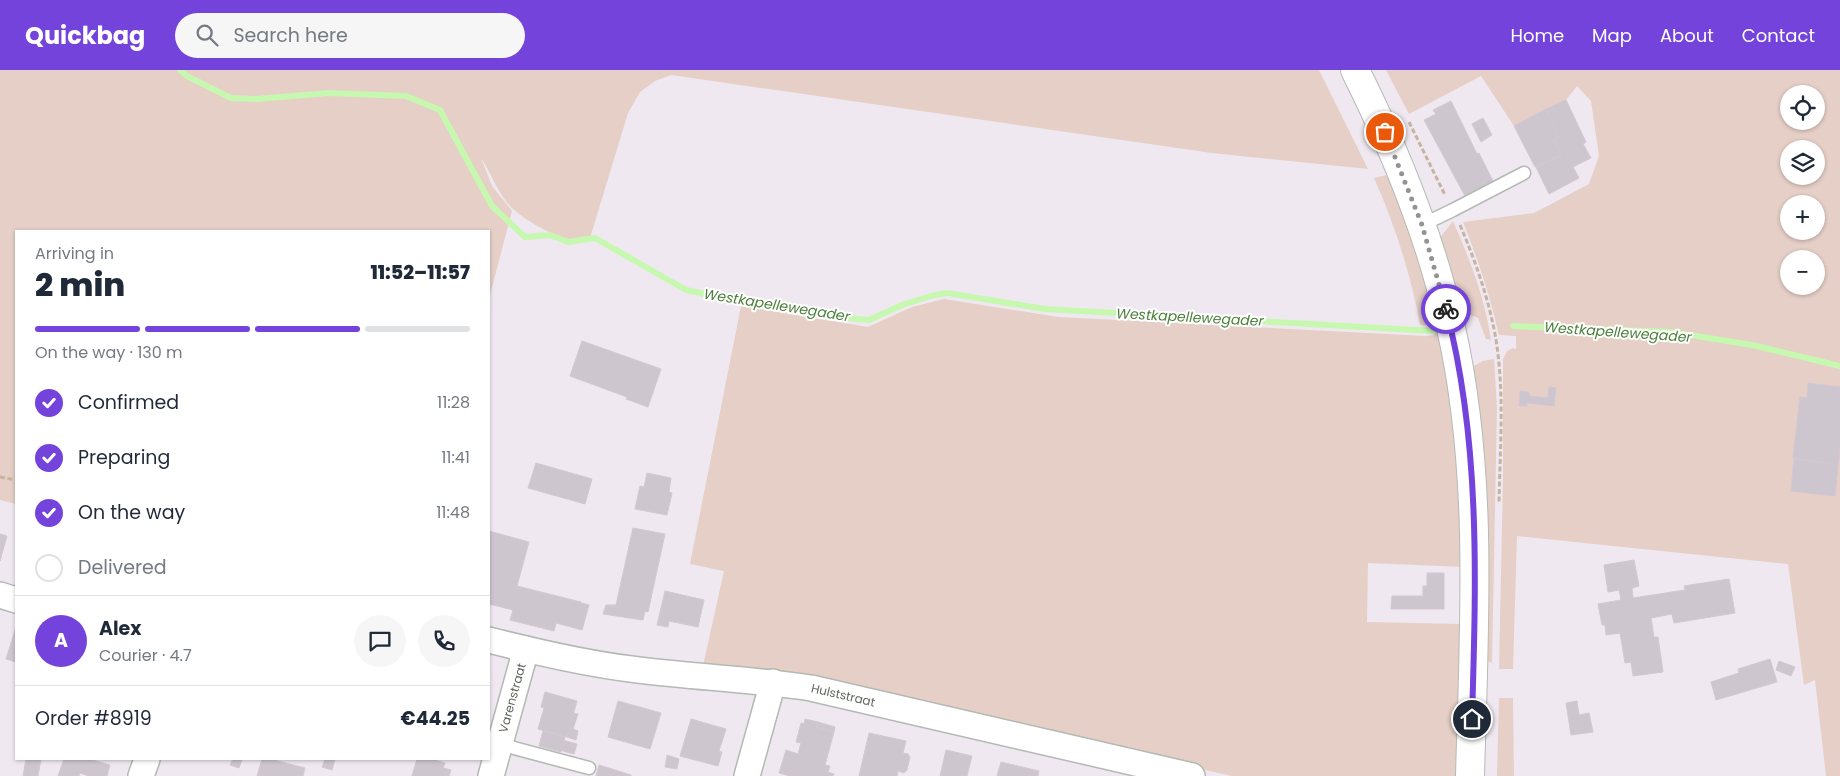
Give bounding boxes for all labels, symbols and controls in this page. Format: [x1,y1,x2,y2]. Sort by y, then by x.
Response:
search box [175,13,525,58]
text: Quickbag [25,19,145,52]
icon: search [193,21,221,49]
text: Search here [233,22,348,49]
text: Home [1510,23,1564,48]
text: Map [1592,23,1632,48]
text: About [1660,23,1714,48]
text: Contact [1742,23,1815,48]
map controls [1780,85,1825,295]
button: locate [1780,85,1825,130]
pin [1364,111,1406,153]
icon: bag [1371,118,1399,146]
button: layers [1780,140,1825,185]
button: + [1780,195,1825,240]
text: Arriving in [35,242,114,265]
button: − [1780,250,1825,295]
text: 11:52–11:57 [370,259,470,286]
text: 2 min [35,262,125,307]
water label: Westkapellewegader [703,284,852,327]
courier [1421,284,1471,334]
icon: bike [1432,295,1460,323]
water label: Westkapellewegader [1116,303,1265,331]
water label: Westkapellewegader [1544,317,1693,347]
text: On the way · 130 m [35,341,183,364]
icon: check [35,389,63,417]
text: Confirmed [78,389,179,416]
text: 11:28 [437,391,470,414]
icon: check [35,444,63,472]
text: Preparing [78,444,170,471]
text: 11:41 [441,446,470,469]
icon: check [35,499,63,527]
text: On the way [78,499,185,526]
text: 11:48 [436,501,470,524]
text: Delivered [78,554,167,581]
text: Alex [99,615,141,642]
button: chat [354,615,406,667]
button: phone [418,615,470,667]
text: A [54,627,68,654]
text: Courier · 4.7 [99,644,192,667]
street label: Varenstraat [494,661,530,735]
street label: Hulststraat [809,679,877,711]
pin [1451,698,1493,740]
text: Order #8919 [35,705,152,732]
text: €44.25 [401,705,470,732]
icon: home [1458,705,1486,733]

